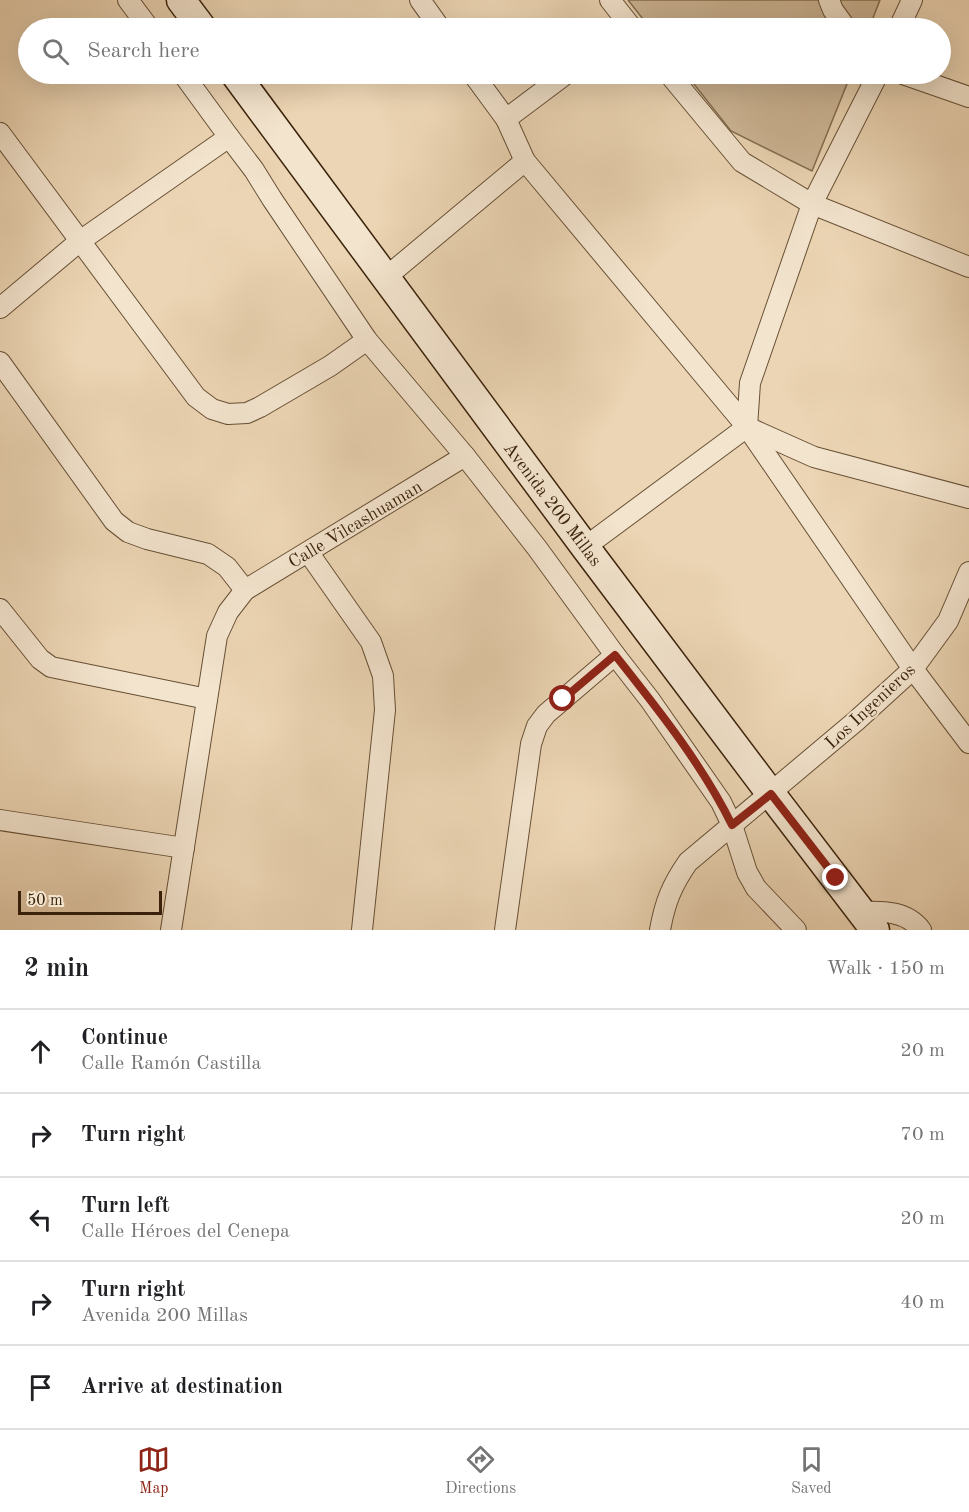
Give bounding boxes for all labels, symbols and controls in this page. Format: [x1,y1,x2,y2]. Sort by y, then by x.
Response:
search box [18,18,951,84]
icon: search [39,35,72,68]
text: Search here [87,40,200,62]
street label: Avenida 200 Millas [500,439,605,570]
street label: Calle Vilcashuaman [285,478,426,572]
street label: Los Ingenieros [822,661,919,753]
route start [549,685,575,711]
route end [822,864,848,890]
scale bar [18,888,162,916]
text: 50 m [27,893,63,909]
text: 2 min [24,956,89,982]
text: Walk · 150 m [826,959,945,979]
text: Continue [81,1027,168,1049]
icon: ahead [24,1035,57,1068]
text: 20 m [900,1041,945,1061]
text: Calle Ramón Castilla [81,1054,261,1074]
icon: right [24,1119,57,1152]
text: Turn right [81,1124,185,1146]
text: 70 m [900,1125,945,1145]
text: Turn left [81,1195,170,1217]
icon: left [24,1203,57,1236]
text: 20 m [900,1209,945,1229]
text: Calle Héroes del Cenepa [81,1222,290,1242]
text: Turn right [81,1279,185,1301]
icon: right [24,1287,57,1320]
text: 40 m [900,1293,945,1313]
text: Avenida 200 Millas [81,1306,248,1326]
icon: arrive [24,1371,57,1404]
text: Arrive at destination [81,1376,283,1398]
tab: Map [137,1443,170,1499]
tab: Directions [445,1443,516,1499]
tab: Saved [791,1443,832,1499]

